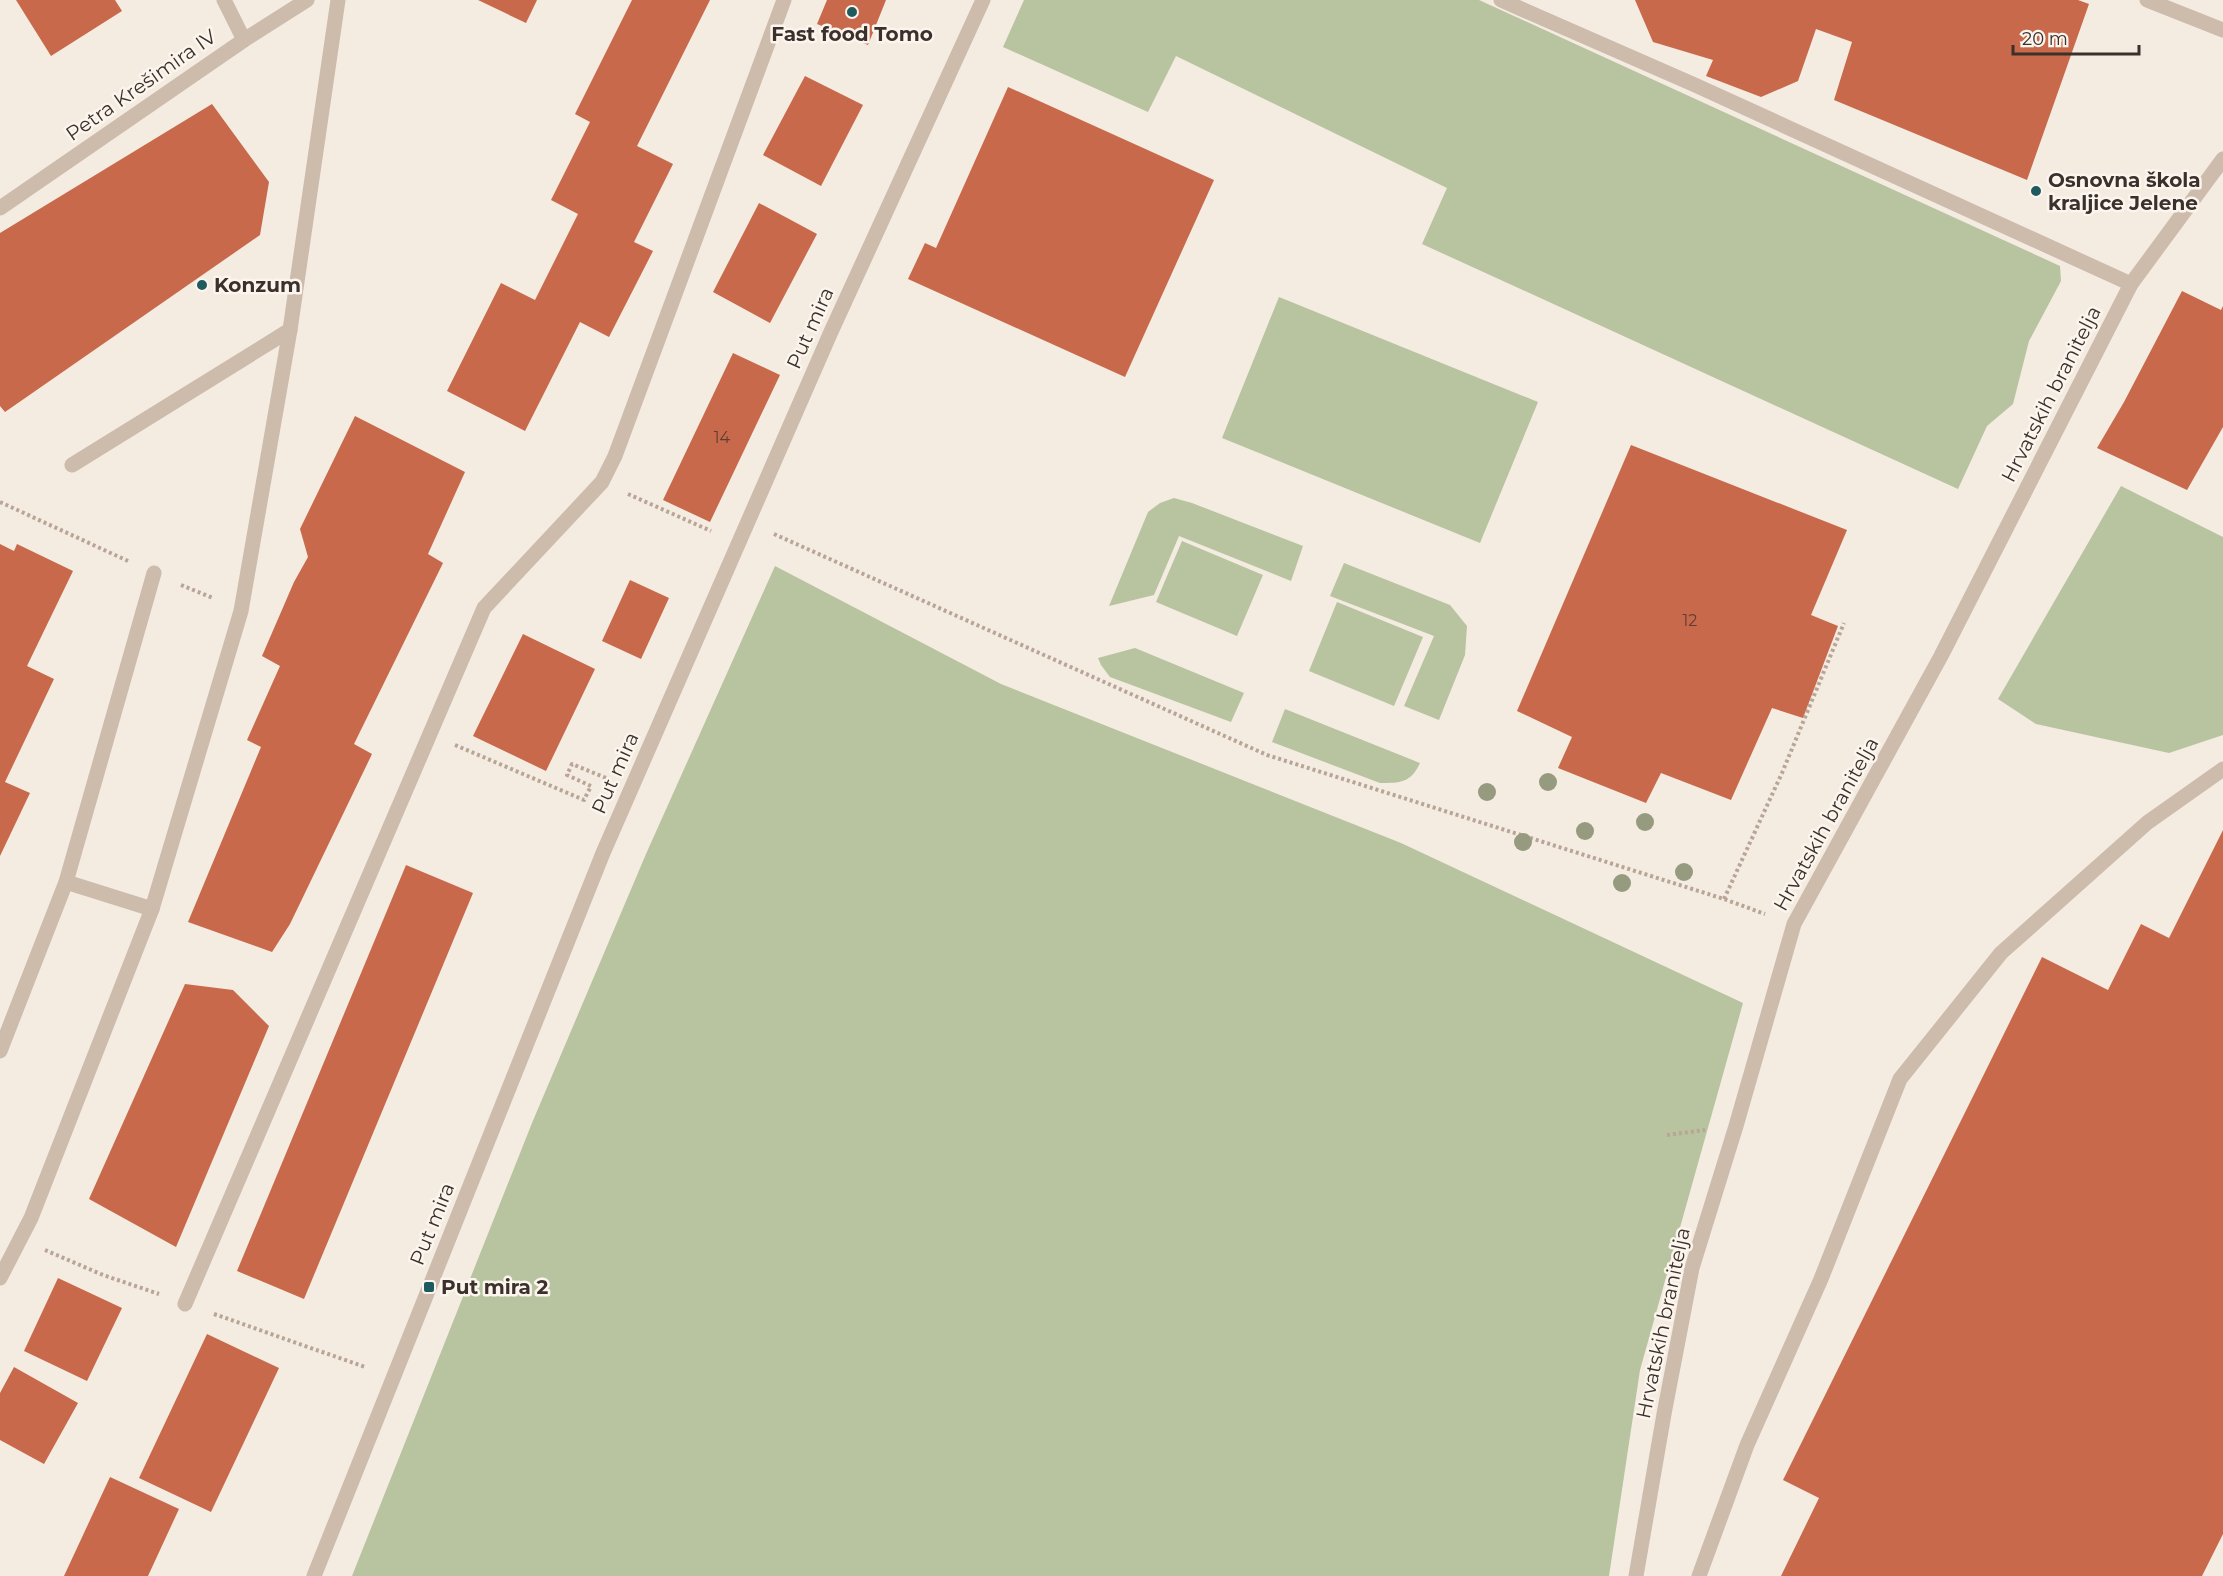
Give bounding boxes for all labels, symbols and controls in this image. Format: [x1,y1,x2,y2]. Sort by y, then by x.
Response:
marker: Fast food Tomo [845,5,859,19]
scale bar [2013,18,2139,56]
place label: Fast food Tomo [771,22,933,46]
street label: Petra Krešimira IV [61,24,221,146]
text: 20 m [2022,28,2068,50]
place label: Osnovna škola kraljice Jelene [2048,168,2201,215]
marker: Osnovna škola kraljice Jelene [2029,184,2043,198]
place label: Konzum [214,273,301,297]
marker: Konzum [195,278,209,292]
street label: Put mira [781,283,839,373]
street label: Hrvatskih branitelja [1996,302,2106,486]
house number: 14 [714,428,731,447]
house number: 12 [1683,611,1697,630]
street label: Put mira [586,728,644,818]
street label: Hrvatskih branitelja [1768,733,1884,915]
street label: Put mira [405,1179,459,1269]
street label: Hrvatskih branitelja [1631,1225,1695,1421]
place label: Put mira 2 [441,1275,549,1299]
marker: Put mira 2 [422,1280,436,1294]

